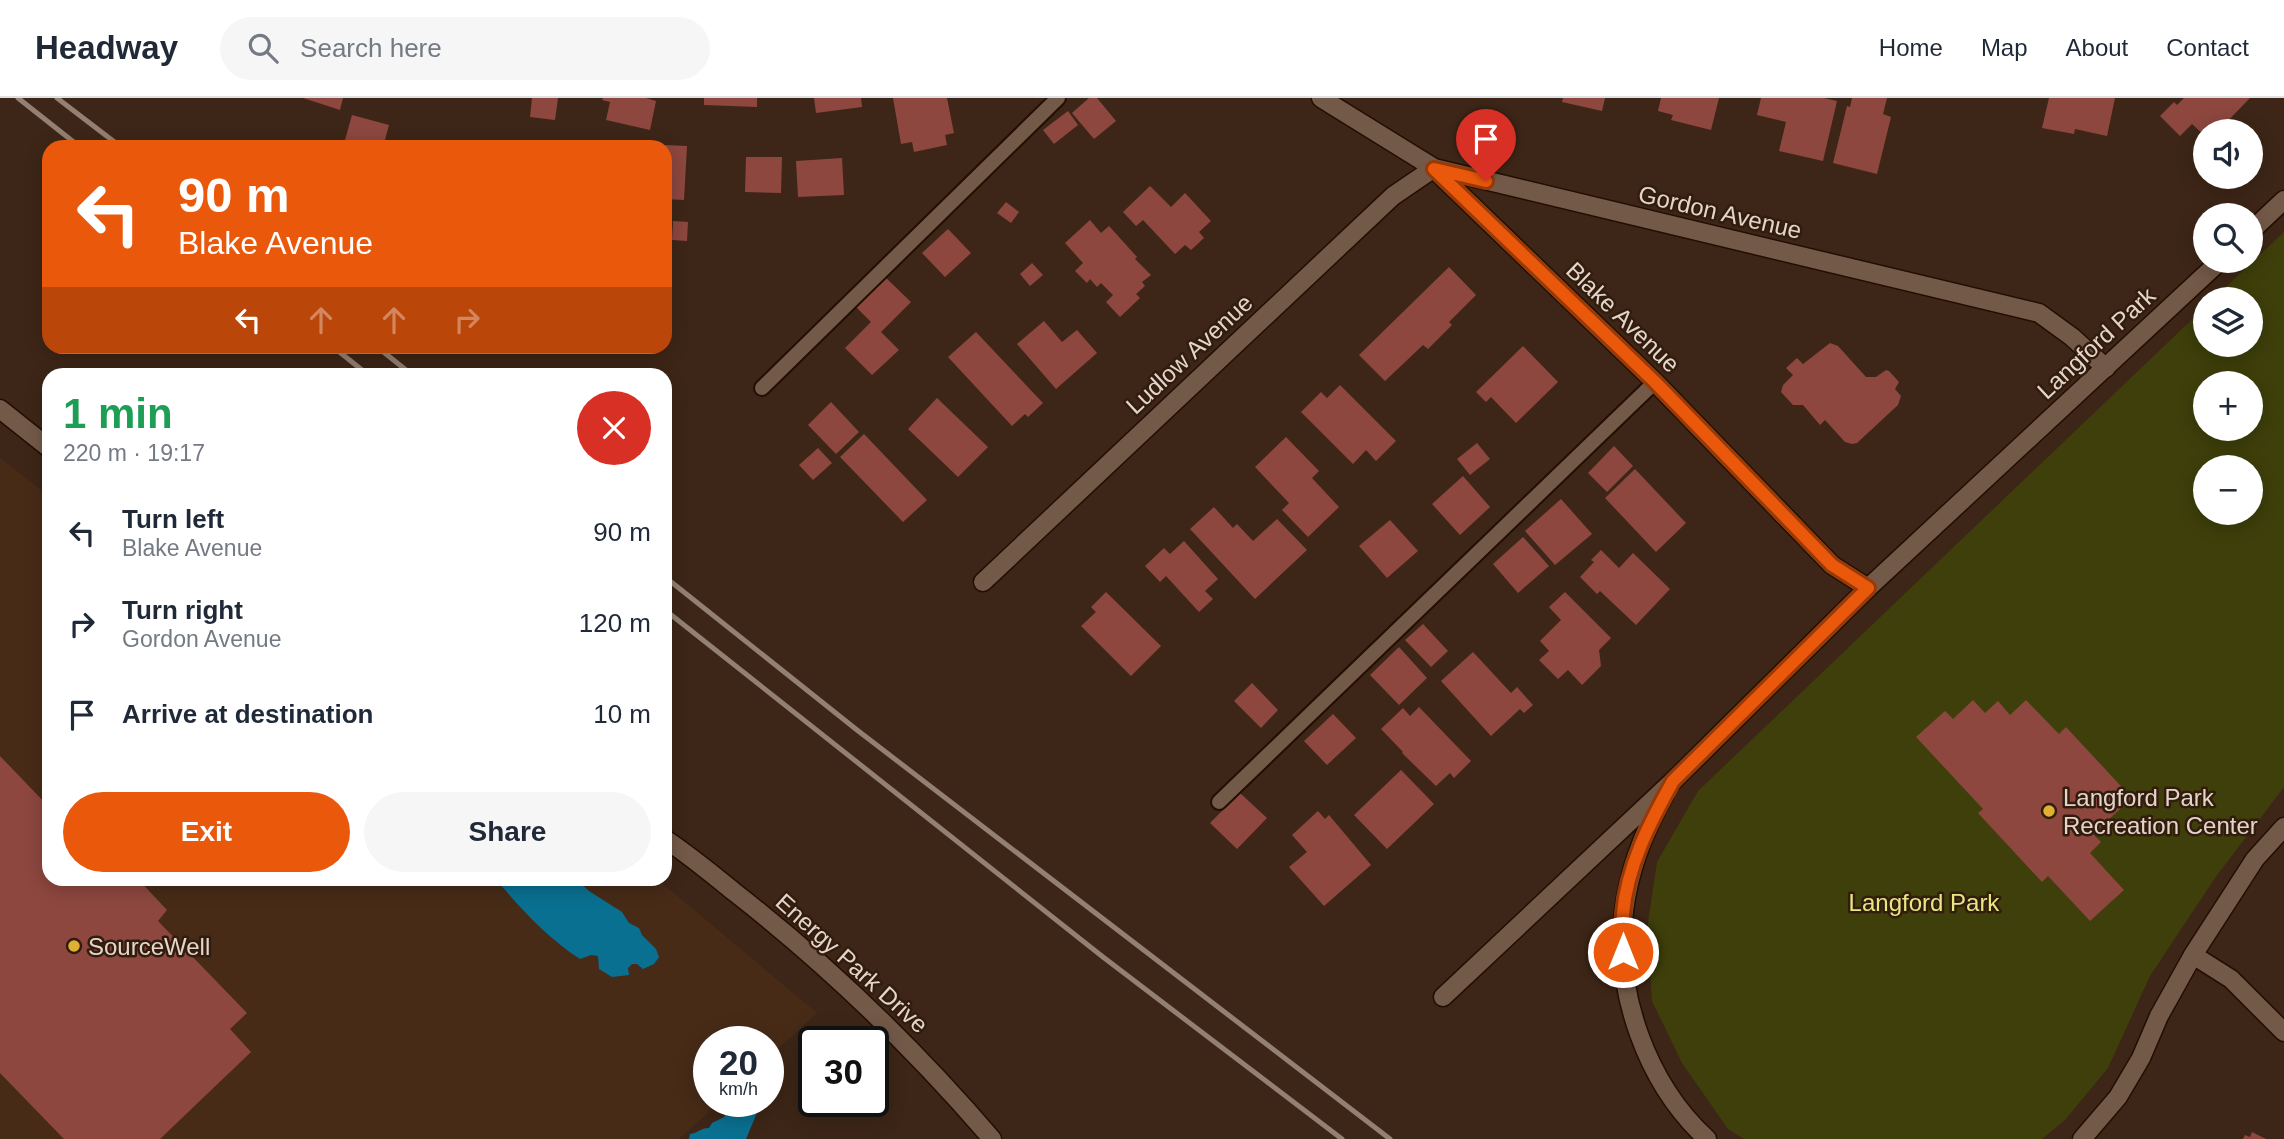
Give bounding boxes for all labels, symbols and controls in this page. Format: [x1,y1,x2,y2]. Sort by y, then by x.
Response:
search box [220,17,710,80]
text: Headway [35,29,178,66]
icon: search [244,29,282,67]
text: Search here [300,33,442,63]
text: Home [1879,34,1943,61]
text: Map [1981,34,2028,61]
text: About [2066,34,2128,61]
text: Contact [2166,34,2249,61]
pin [1456,109,1516,181]
map controls [2193,119,2263,525]
button: sound [2193,119,2263,189]
icon: arrive [1467,120,1505,158]
icon: left [63,168,154,259]
text: 90 m [178,168,290,222]
street label: Gordon Avenue [1636,180,1804,244]
button: search [2193,203,2263,273]
text: Blake Avenue [178,225,373,261]
street label: Blake Avenue [1561,256,1685,378]
street label: Langford Park [2032,281,2161,404]
button: layers [2193,287,2263,357]
street label: Ludlow Avenue [1120,289,1258,419]
icon: left [229,301,267,339]
icon: ahead [302,301,340,339]
icon: ahead [375,301,413,339]
icon: right [448,301,486,339]
button: + [2193,371,2263,441]
text: 1 min [63,390,173,437]
button: close [577,391,651,465]
text: 220 m · 19:17 [63,440,205,466]
button: − [2193,455,2263,525]
text: Turn left [122,504,224,534]
icon: left [63,514,101,552]
text: 90 m [593,517,651,547]
text: Blake Avenue [122,535,262,561]
text: Turn right [122,595,243,625]
icon: right [63,605,101,643]
text: 120 m [579,608,651,638]
text: Gordon Avenue [122,626,281,652]
icon: arrive [63,696,101,734]
text: Arrive at destination [122,699,373,729]
text: 10 m [593,699,651,729]
place label: Langford Park Recreation Center [2063,784,2258,839]
button: Exit [63,792,350,872]
button: Share [364,792,651,872]
marker: Langford Park Recreation Center [2041,803,2057,819]
street label: Energy Park Drive [771,888,933,1038]
park label: Langford Park [1849,889,2000,916]
position arrow [1586,915,1660,989]
place label: SourceWell [88,933,210,960]
marker: SourceWell [66,938,82,954]
speed limit sign: 30 [798,1026,889,1117]
text: 20 [719,1043,758,1082]
text: km/h [719,1079,758,1099]

